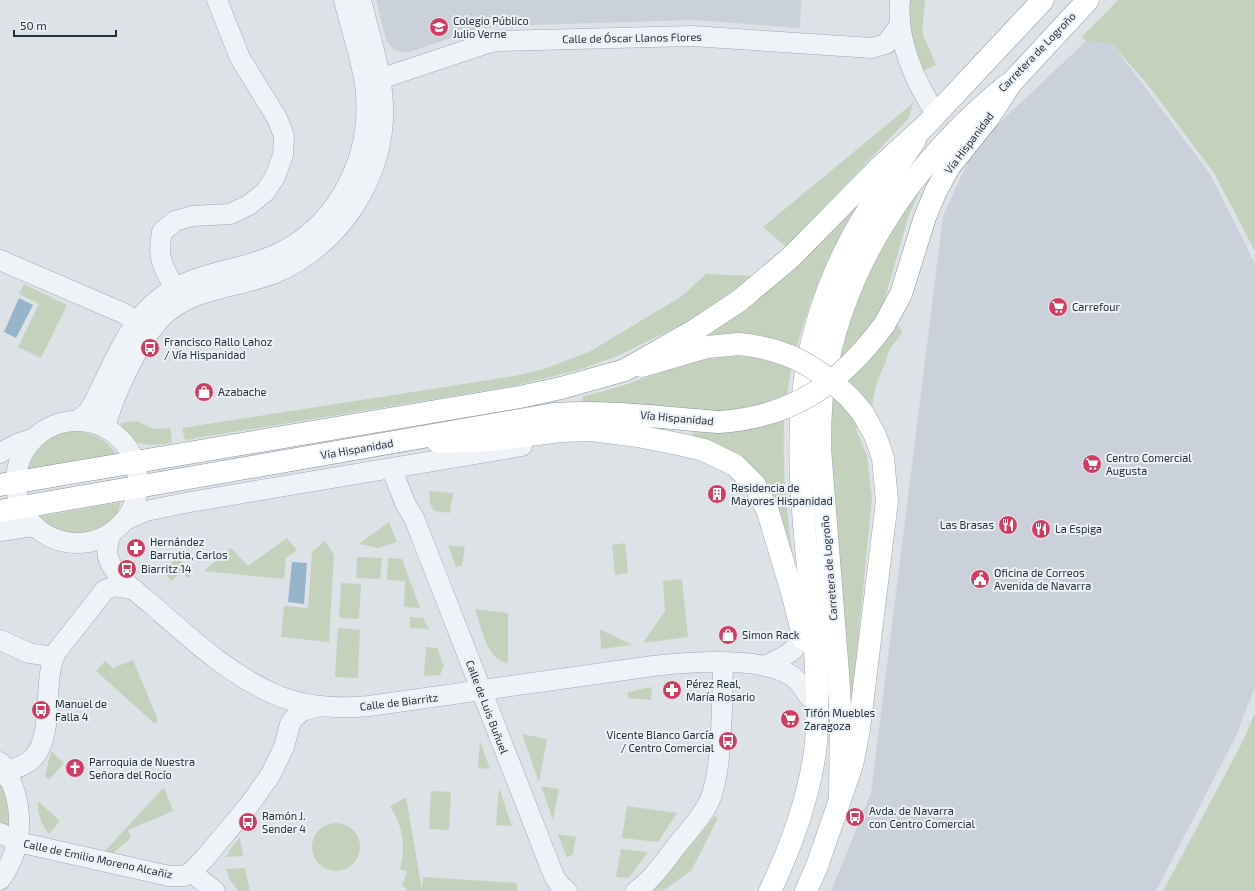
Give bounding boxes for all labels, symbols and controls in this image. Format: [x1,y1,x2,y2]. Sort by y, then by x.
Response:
street label: Carretera de Logroño [995,9,1078,94]
scale bar [14,12,116,38]
place label: Colegio Público Julio Verne [453,14,529,40]
school or university icon: Colegio Público Julio Verne [428,16,450,38]
text: 50 m [20,18,47,32]
street label: Calle de Óscar Llanos Flores [562,30,702,45]
street label: Vía Hispanidad [941,109,996,176]
supermarket icon: Carrefour [1047,296,1069,318]
place label: Carrefour [1072,300,1121,313]
place label: Francisco Rallo Lahoz / Vía Hispanidad [164,335,273,361]
bus stop icon: Francisco Rallo Lahoz / Vía Hispanidad [139,337,161,359]
shop icon: Azabache [193,381,215,403]
place label: Azabache [218,385,267,398]
street label: Vía Hispanidad [640,408,714,427]
street label: Vía Hispanidad [319,436,394,461]
place label: Centro Comercial Augusta [1106,451,1192,477]
supermarket icon: Centro Comercial Augusta [1081,453,1103,475]
place label: Residencia de Mayores Hispanidad [731,481,833,507]
building icon: Residencia de Mayores Hispanidad [706,483,728,505]
restaurant icon: Las Brasas [997,514,1019,536]
street label: Carretera de Logroño [817,515,840,621]
place label: Las Brasas [940,518,994,531]
restaurant icon: La Espiga [1030,518,1052,540]
place label: La Espiga [1055,522,1102,535]
place label: Hernández Barrutia, Carlos [150,535,228,561]
pharmacy icon: Hernández Barrutia, Carlos [125,537,147,559]
bus stop icon: Biarritz 14 [116,558,138,580]
place label: Biarritz 14 [141,562,192,575]
place label: Oficina de Correos Avenida de Navarra [994,566,1091,592]
public building icon: Oficina de Correos Avenida de Navarra [969,568,991,590]
shop icon: Simon Rack [717,624,739,646]
place label: Simon Rack [742,628,800,641]
street label: Calle de Luis Buñuel [464,658,512,756]
place label: Pérez Real, María Rosario [686,677,755,703]
pharmacy icon: Pérez Real, María Rosario [661,679,683,701]
street label: Calle de Biarritz [359,690,439,713]
place label: Manuel de Falla 4 [55,697,107,723]
bus stop icon: Manuel de Falla 4 [30,699,52,721]
place label: Tifón Muebles Zaragoza [804,706,876,732]
supermarket icon: Tifón Muebles Zaragoza [779,708,801,730]
place label: Vicente Blanco García / Centro Comercial [607,728,715,754]
bus stop icon: Vicente Blanco García / Centro Comercial [717,730,739,752]
place label: Parroquia de Nuestra Señora del Rocío [89,755,195,781]
church icon: Parroquia de Nuestra Señora del Rocío [64,757,86,779]
place label: Avda. de Navarra con Centro Comercial [869,804,976,830]
bus stop icon: Avda. de Navarra con Centro Comercial [844,806,866,828]
place label: Ramón J. Sender 4 [262,809,306,835]
bus stop icon: Ramón J. Sender 4 [237,811,259,833]
street label: Calle de Emilio Moreno Alcañiz [22,836,174,881]

